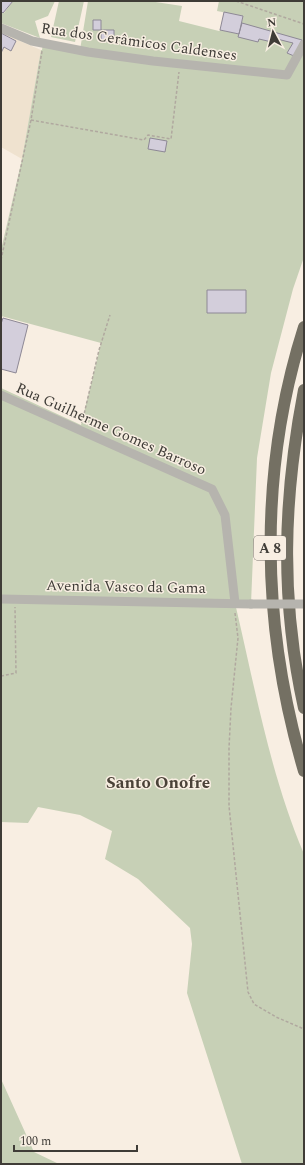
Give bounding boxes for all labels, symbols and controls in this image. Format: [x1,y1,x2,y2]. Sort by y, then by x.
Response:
north arrow [253,12,293,52]
text: N [266,14,277,32]
street label: Rua dos Cerâmicos Caldenses [39,17,239,67]
street label: Rua Guilherme Gomes Barroso [12,377,210,481]
road number: A 8 [254,536,286,560]
street label: Avenida Vasco da Gama [46,574,207,600]
district label: Santo Onofre [106,770,210,796]
scale bar [14,1127,137,1153]
text: 100 m [20,1132,51,1151]

